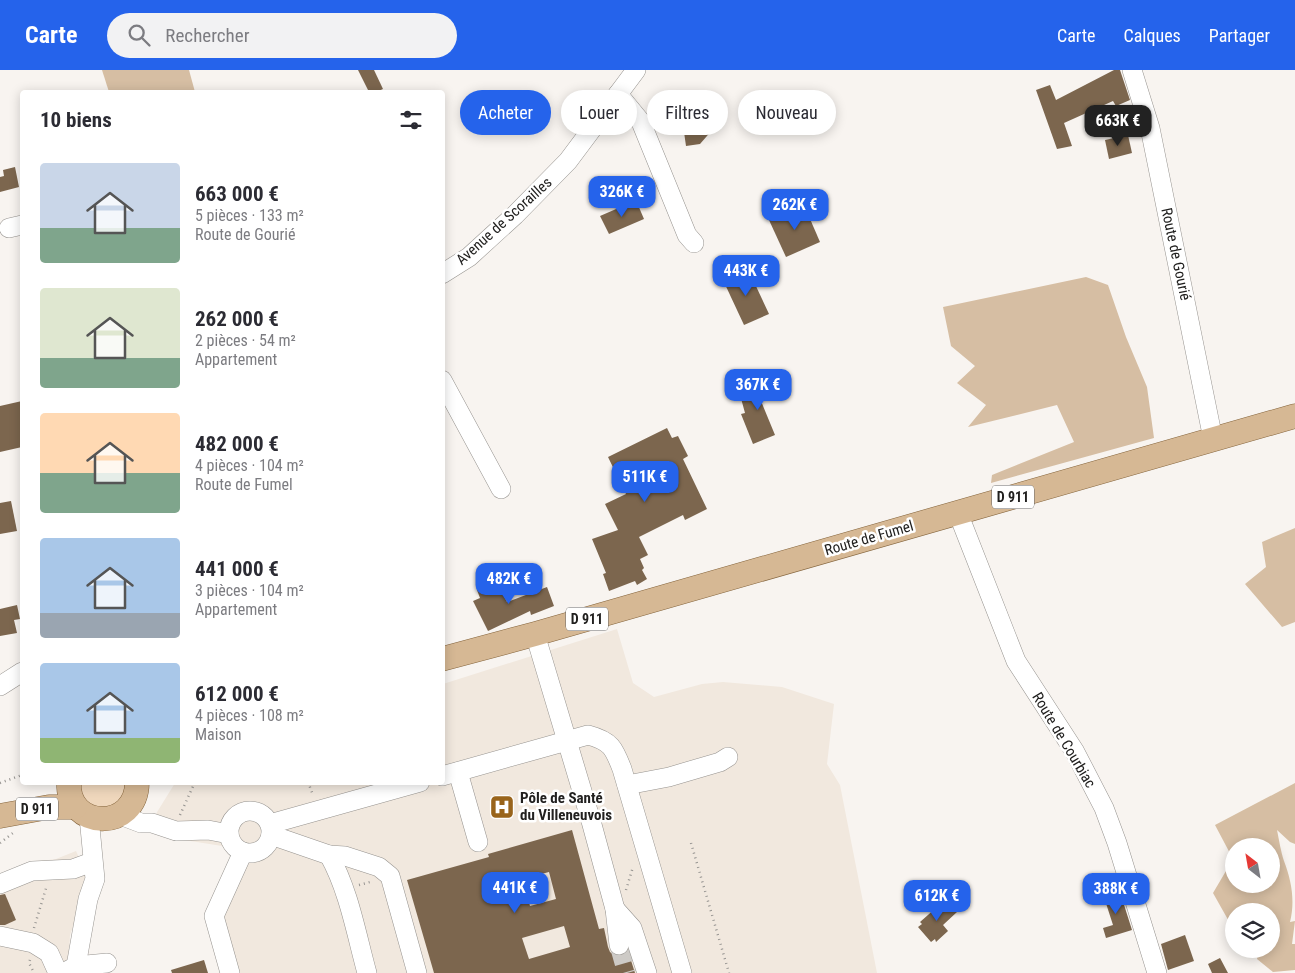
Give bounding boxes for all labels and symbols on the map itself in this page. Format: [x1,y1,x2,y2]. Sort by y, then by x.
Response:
pin: 663K € [1077,104,1159,147]
street label: Avenue de Scorailles [452,173,556,269]
pin: 326K € [581,176,663,218]
pin: 262K € [754,189,836,231]
street label: Route de Gourié [1157,206,1195,302]
pin: 443K € [705,254,787,297]
pin: 367K € [717,368,799,411]
pin: 511K € [604,460,686,503]
road number: D 911 [992,486,1034,508]
street label: Route de Fumel [822,517,916,559]
pin: 482K € [468,562,550,605]
road number: D 911 [566,608,608,630]
street label: Route de Courbiac [1028,689,1100,791]
place label: Pôle de Santé du Villeneuvois [520,789,612,824]
hospital icon: Pôle de Santé du Villeneuvois [489,794,515,820]
road number: D 911 [16,798,58,821]
north arrow [1225,838,1280,892]
pin: 441K € [474,872,556,914]
pin: 388K € [1075,872,1157,915]
pin: 612K € [896,880,978,922]

